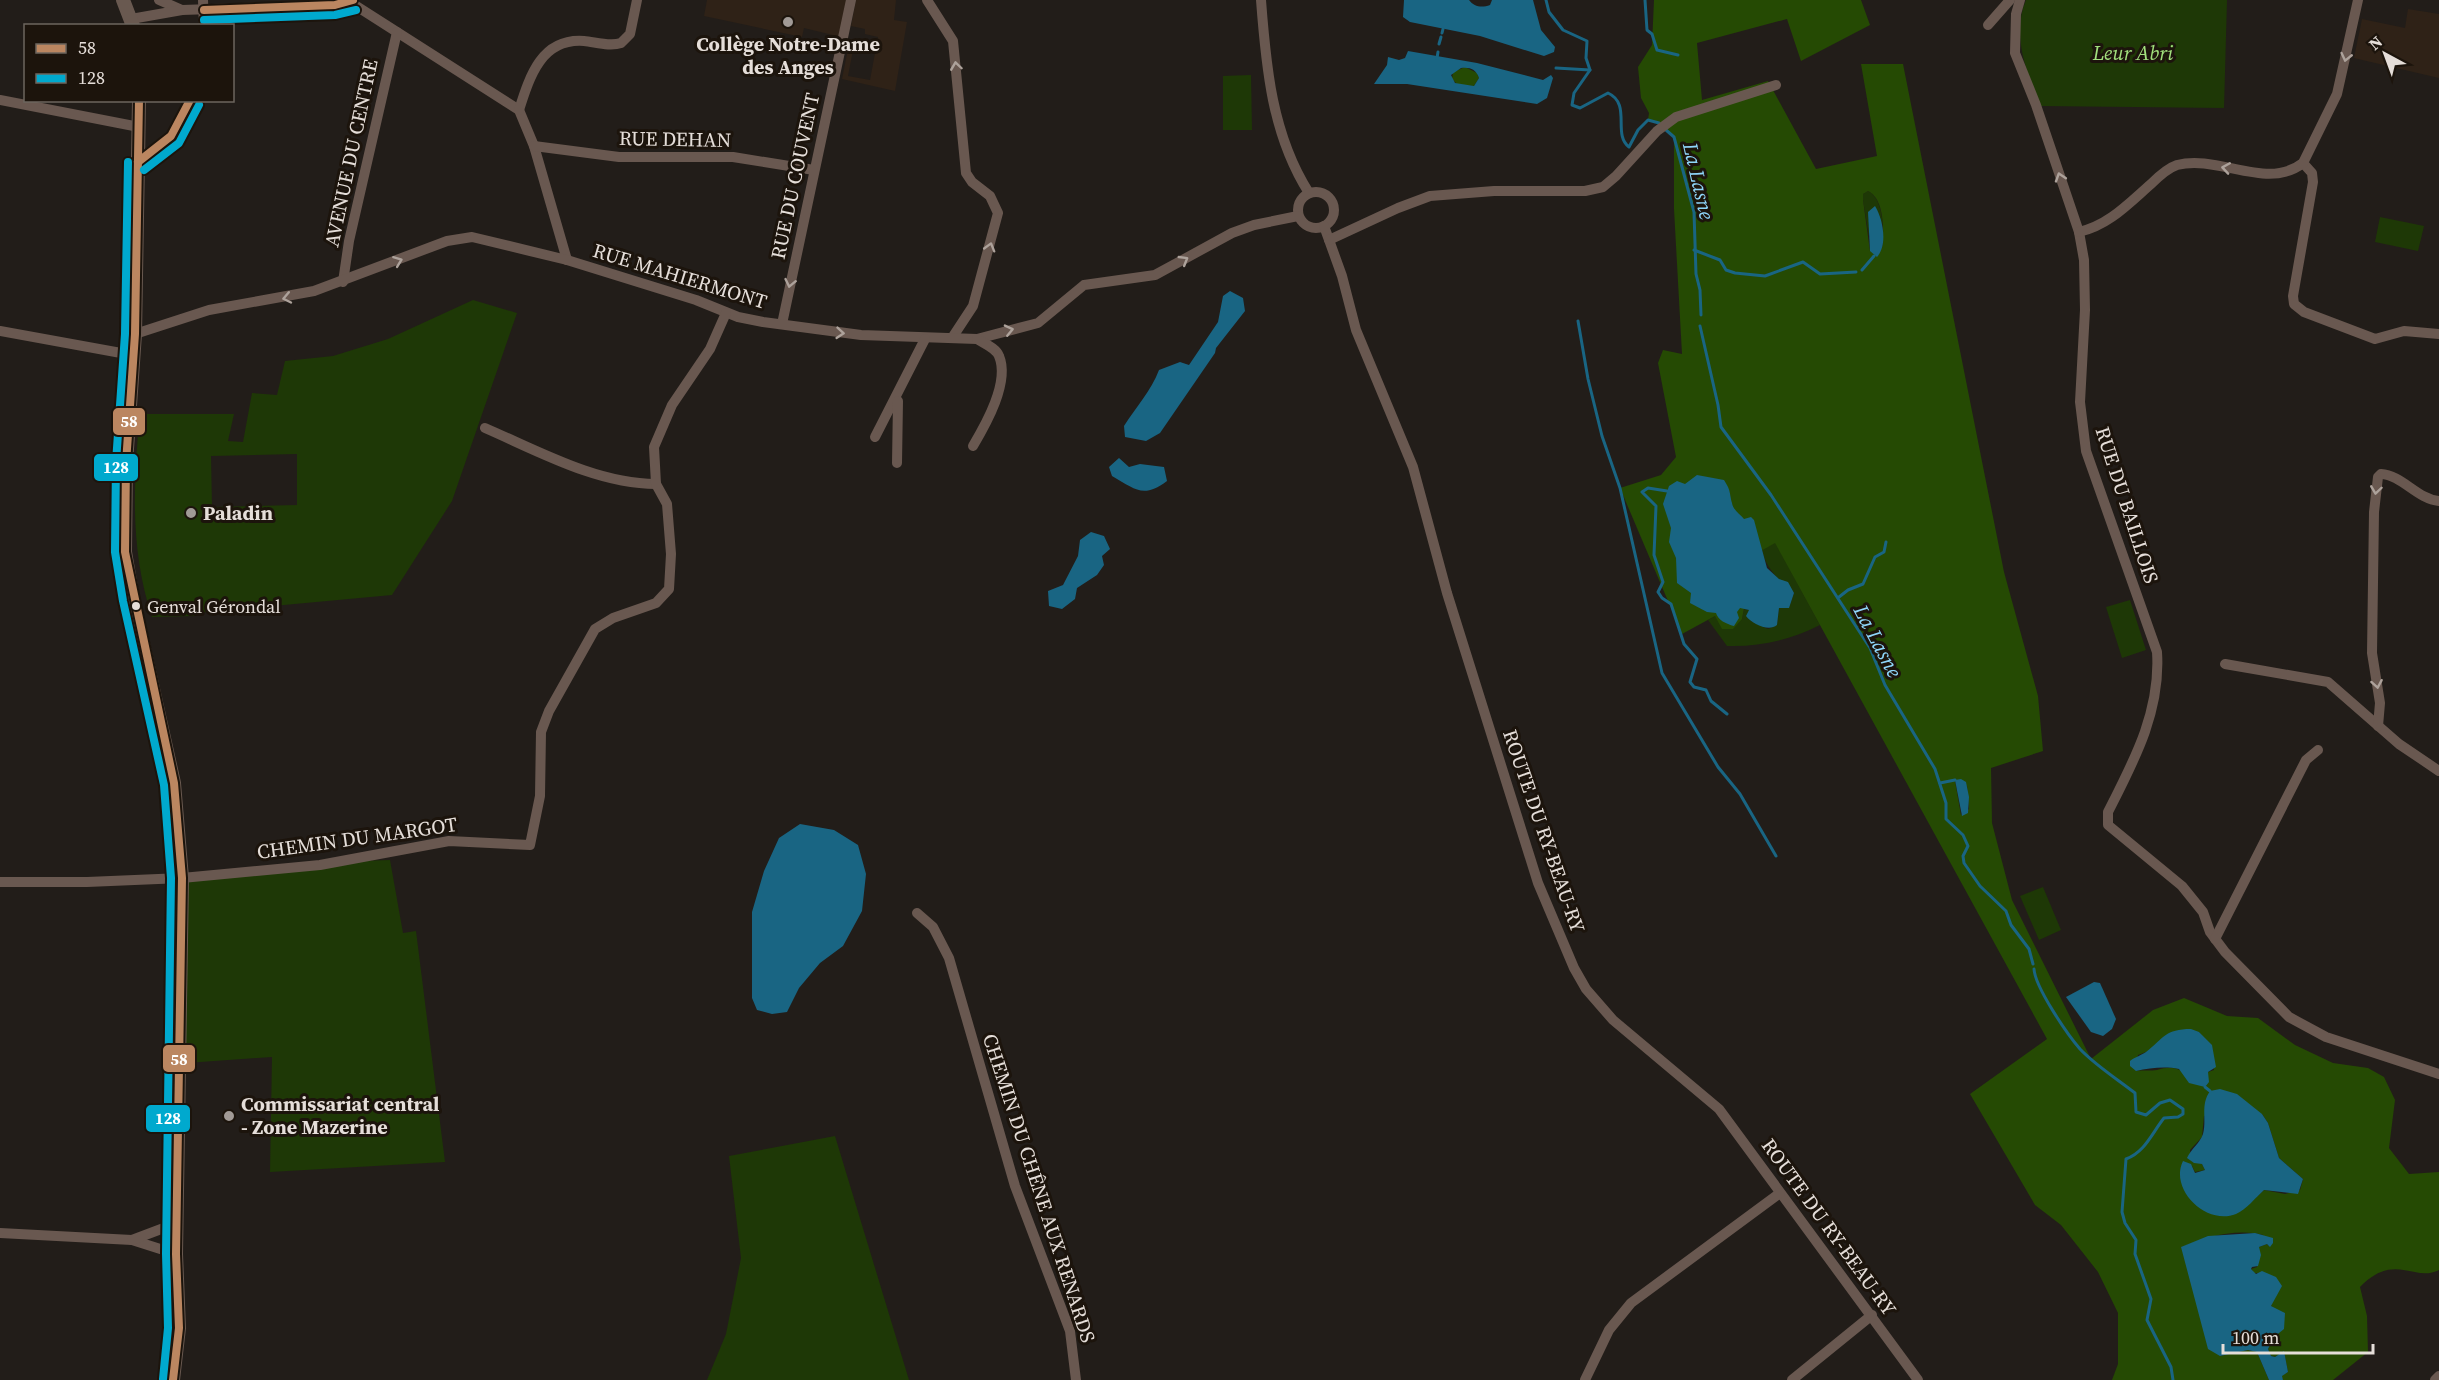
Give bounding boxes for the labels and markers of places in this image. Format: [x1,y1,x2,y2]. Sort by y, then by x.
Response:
marker: Collège Notre-Dame des Anges [781,15,795,29]
place label: Collège Notre-Dame des Anges [696,30,880,81]
place label: Paladin [203,499,273,527]
marker: Paladin [184,506,198,520]
place label: Genval Gérondal [147,594,281,619]
marker: Genval Gérondal [130,600,142,612]
place label: Commissariat central - Zone Mazerine [241,1090,439,1141]
marker: Commissariat central - Zone Mazerine [222,1109,236,1123]

